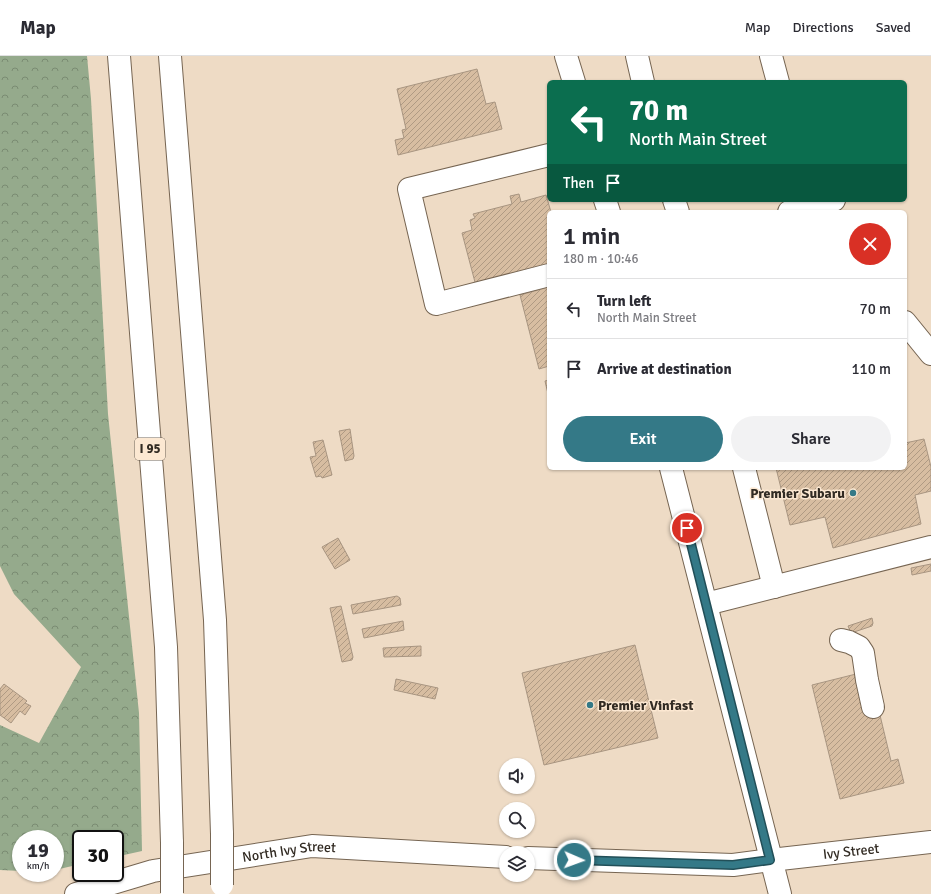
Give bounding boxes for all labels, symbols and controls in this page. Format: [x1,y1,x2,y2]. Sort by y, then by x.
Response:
text: Map [20,16,56,40]
text: Map [745,19,771,36]
text: Directions [793,19,854,36]
text: Saved [876,19,911,36]
text: 70 m [629,94,688,128]
icon: left [563,96,615,148]
text: North Main Street [629,128,767,150]
icon: arrive [602,172,624,194]
text: Then [563,174,594,192]
text: 1 min [563,221,620,251]
button: close [849,223,891,265]
text: 180 m · 10:46 [563,251,639,267]
text: Turn left [597,292,651,310]
icon: left [563,298,585,320]
text: 70 m [860,300,891,318]
text: North Main Street [597,310,697,326]
icon: arrive [563,358,585,380]
text: Arrive at destination [597,360,732,378]
text: 110 m [851,360,891,378]
button: Exit [563,416,723,462]
button: Share [731,416,891,462]
road number: I 95 [135,438,165,460]
place label: Premier Subaru [750,485,845,502]
marker: Premier Subaru [848,488,858,498]
pin [670,511,704,545]
icon: arrive [676,517,698,539]
place label: Premier Vinfast [598,697,694,714]
marker: Premier Vinfast [585,700,595,710]
map controls [499,758,535,882]
button: sound [499,758,535,794]
button: search [499,802,535,838]
speed limit sign: 30 [72,830,124,882]
text: 19 [27,838,49,863]
street label: North Ivy Street [241,838,336,865]
position arrow [553,839,595,881]
street label: Ivy Street [822,839,880,863]
button: layers [499,846,535,882]
text: km/h [27,860,49,872]

